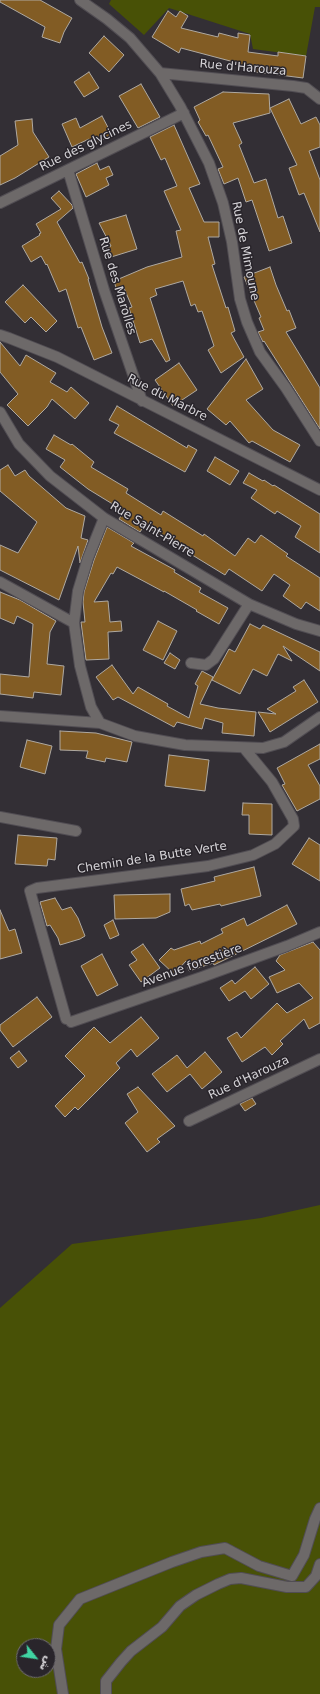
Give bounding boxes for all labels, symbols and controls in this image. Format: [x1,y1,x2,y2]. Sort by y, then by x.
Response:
street label: Rue d'Harouza [199,57,287,79]
street label: Rue des glycines [38,117,134,175]
street label: Rue de Mimoune [228,200,262,302]
street label: Rue des Marolles [95,235,139,337]
street label: Rue du Marbre [125,372,209,424]
street label: Rue Saint-Pierre [107,499,197,561]
street label: Chemin de la Butte Verte [76,839,228,877]
street label: Avenue forestière [140,941,244,991]
street label: Rue d'Harouza [206,1053,292,1103]
north arrow [16,1638,56,1678]
text: ش [37,1654,55,1674]

